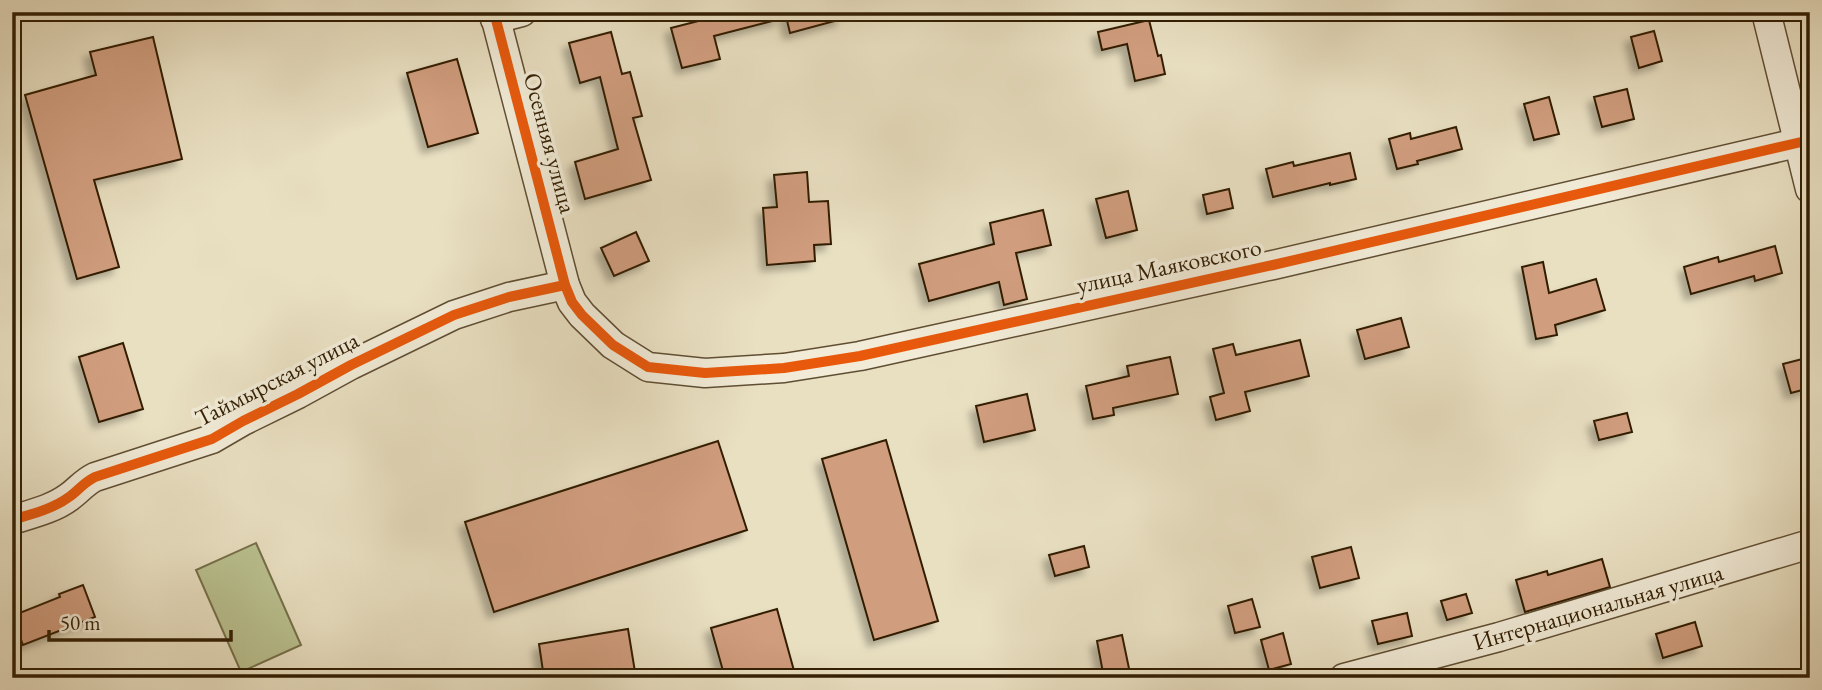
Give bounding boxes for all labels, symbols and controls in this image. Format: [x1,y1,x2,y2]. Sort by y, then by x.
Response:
street label: Осенняя улица [517,69,584,217]
street label: улица Маяковского [1074,231,1264,300]
street label: Таймырская улица [190,324,364,433]
street label: Интернациональная улица [1469,556,1727,657]
scale bar [49,599,231,643]
text: 50 m [60,609,101,636]

